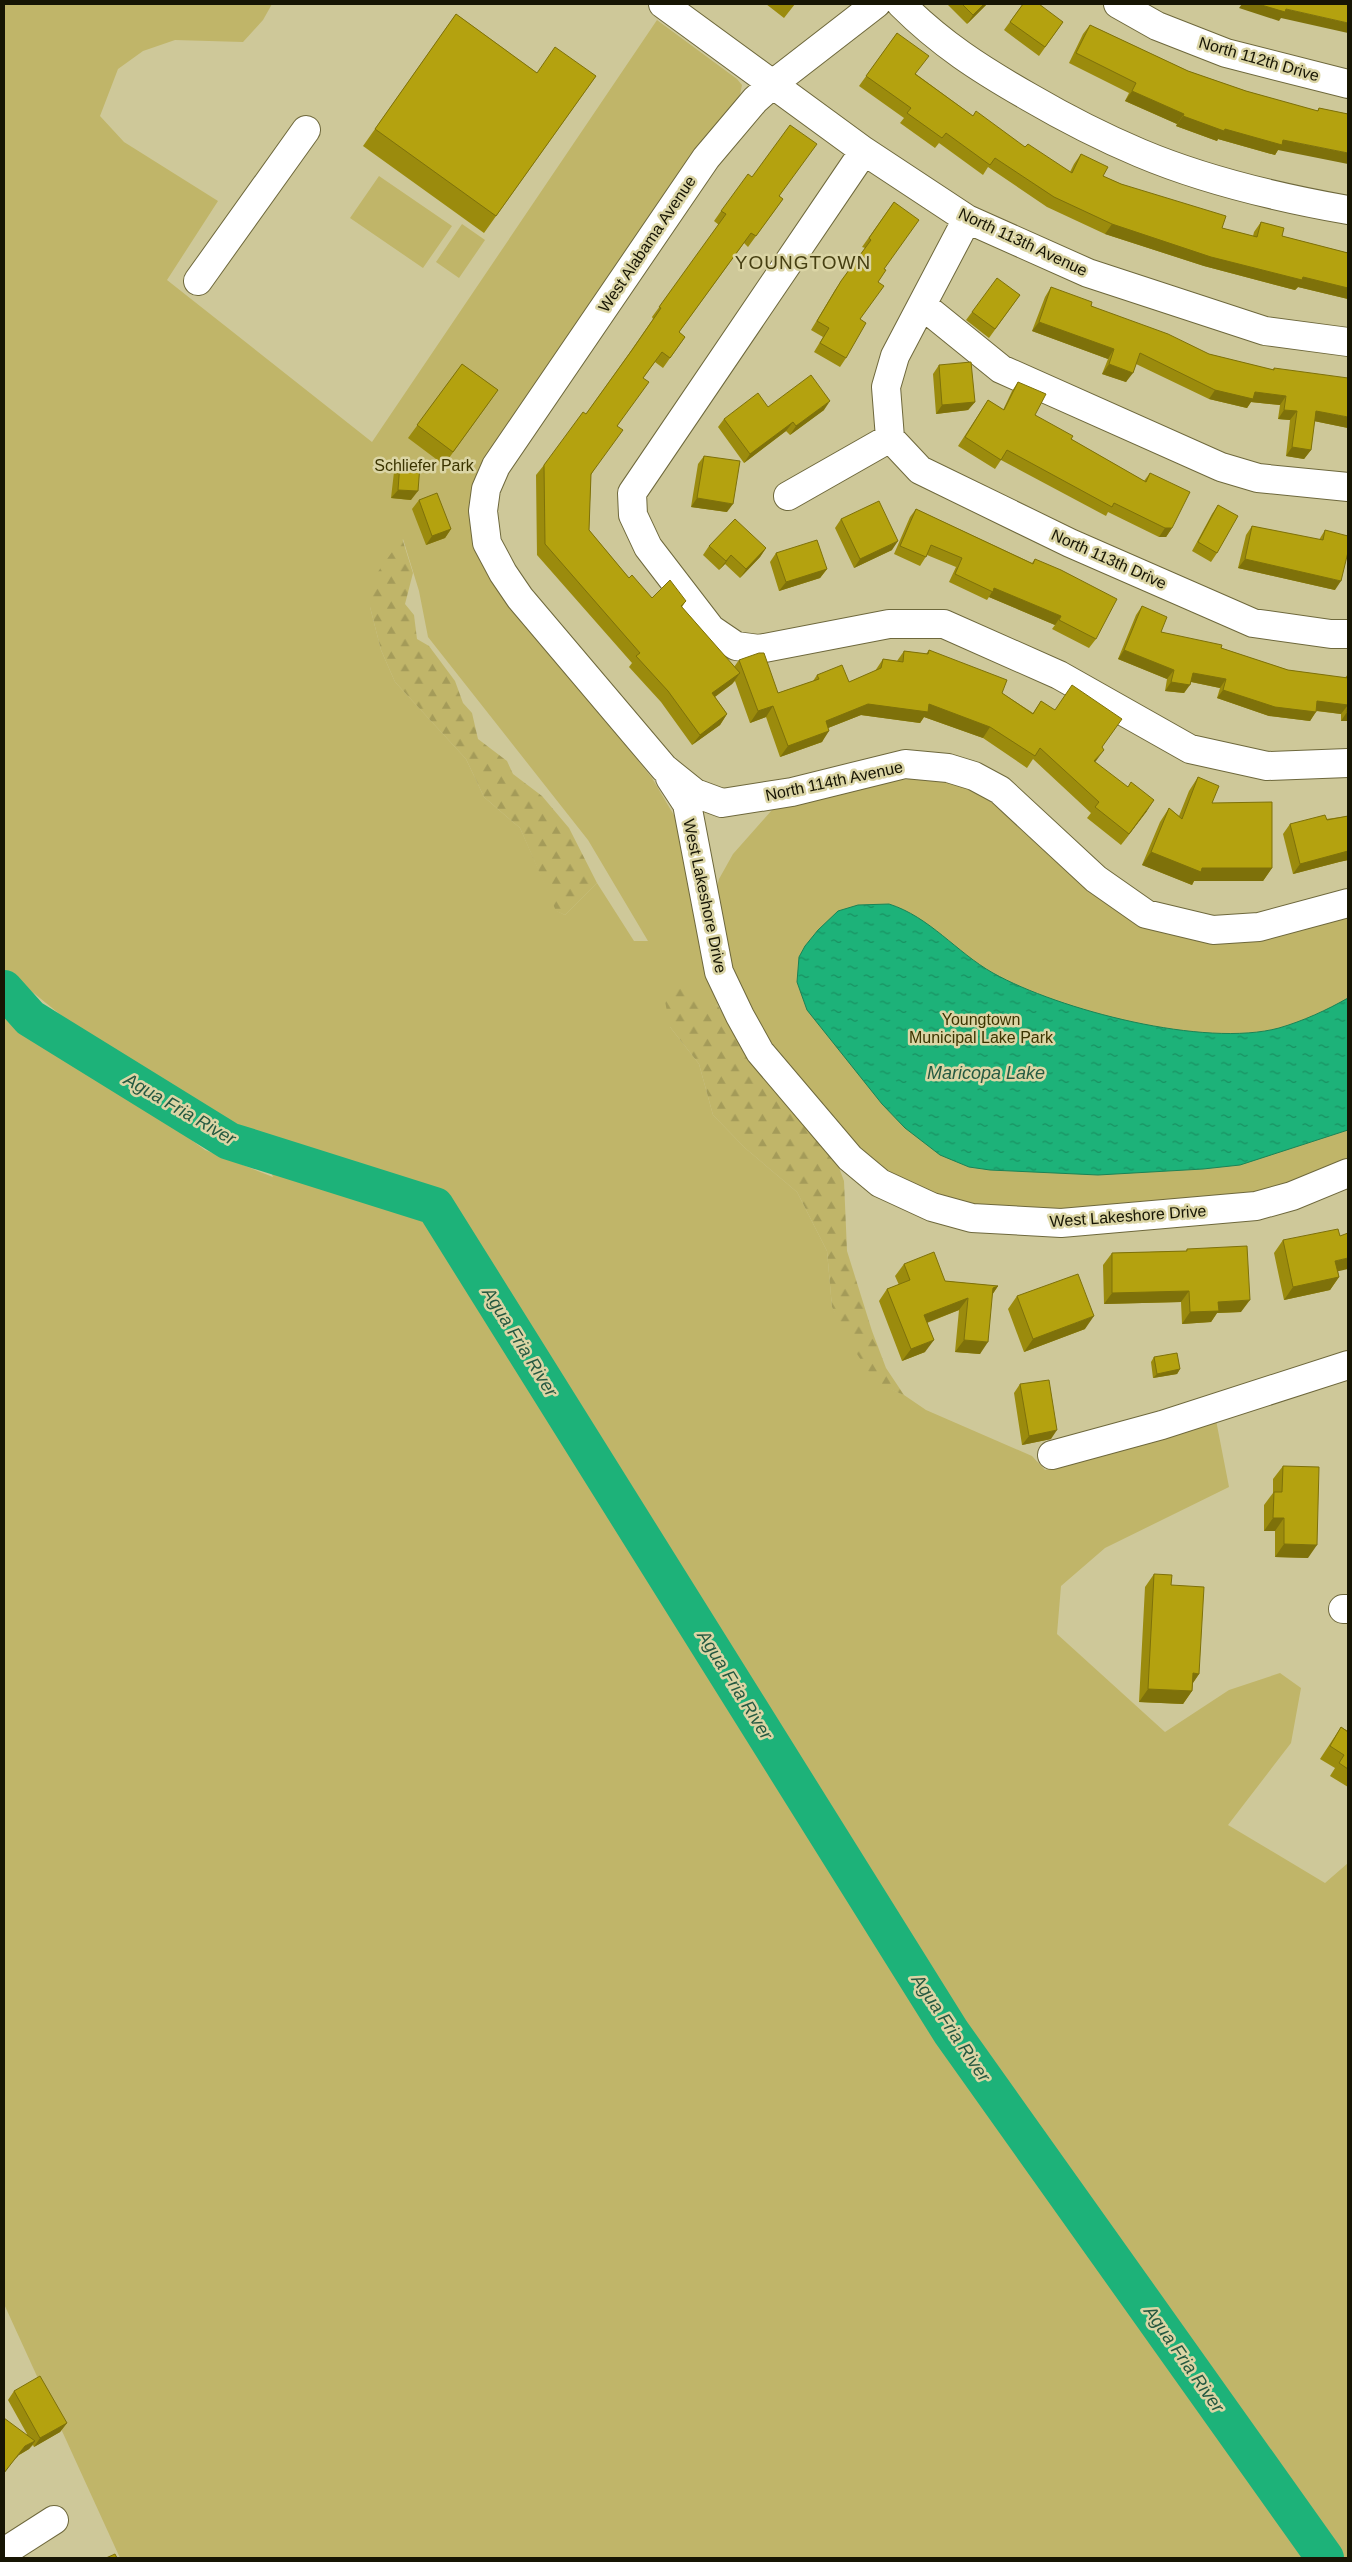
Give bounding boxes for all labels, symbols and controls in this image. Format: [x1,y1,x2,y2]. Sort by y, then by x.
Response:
street label: North 112th Drive [1197,34,1321,84]
street label: West Alabama Avenue [595,173,699,315]
street label: North 113th Avenue [956,205,1090,279]
district label: YOUNGTOWN [735,252,871,273]
park label: Schliefer Park [374,457,475,474]
street label: North 113th Drive [1049,526,1169,592]
street label: North 114th Avenue [764,758,904,804]
street label: West Lakeshore Drive [680,817,730,975]
park label: Youngtown Municipal Lake Park [909,1011,1054,1046]
water label: Maricopa Lake [927,1063,1045,1083]
water label: Agua Fria River [120,1069,240,1149]
street label: West Lakeshore Drive [1049,1202,1207,1230]
water label: Agua Fria River [478,1283,562,1401]
water label: Agua Fria River [693,1626,777,1744]
water label: Agua Fria River [907,1970,995,2086]
water label: Agua Fria River [1139,2301,1229,2417]

